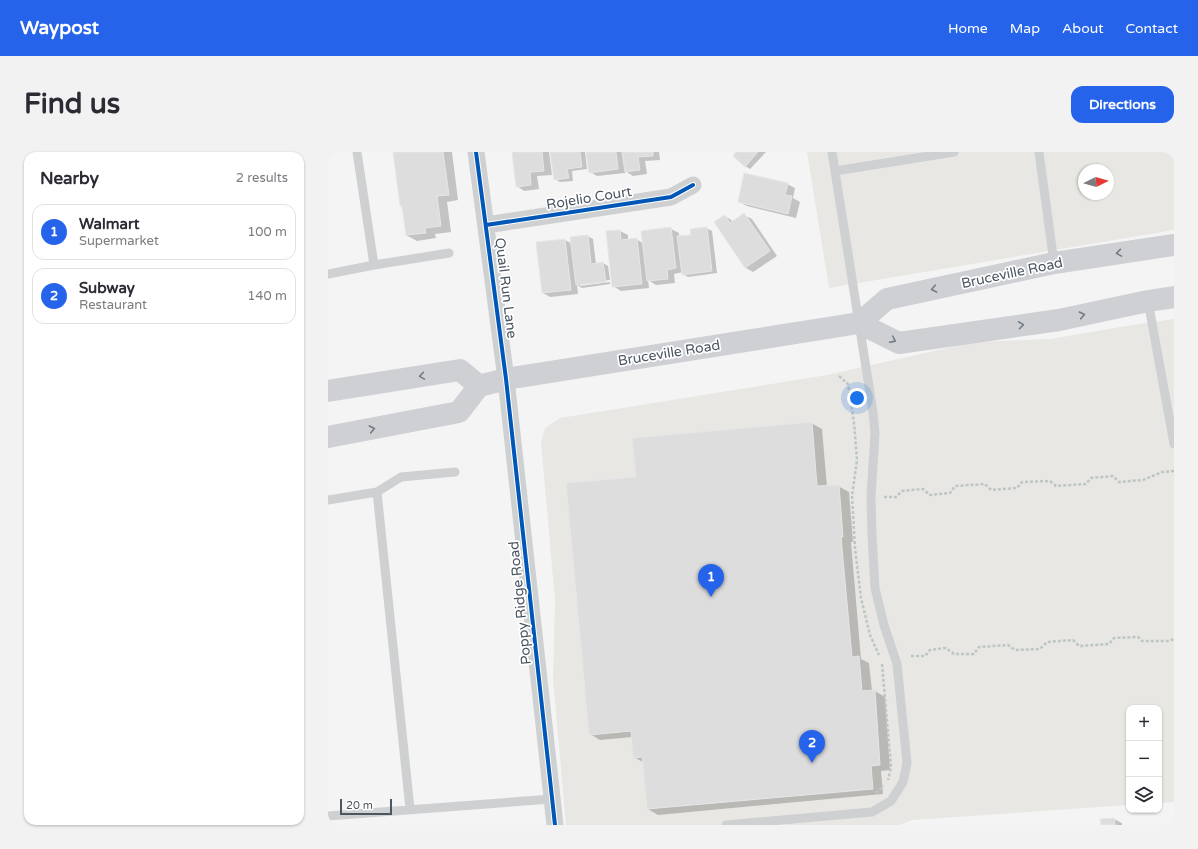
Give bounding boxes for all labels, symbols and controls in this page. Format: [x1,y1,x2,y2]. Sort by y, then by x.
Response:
text: Waypost [20,17,99,39]
text: Home [948,20,988,37]
text: Map [1010,20,1040,37]
text: About [1062,20,1104,37]
text: Contact [1126,20,1178,37]
button: Directions [1071,86,1174,123]
text: Find us [24,87,120,121]
north arrow [1078,164,1114,200]
text: Nearby [40,168,99,189]
text: 2 results [236,170,288,186]
street label: Rojelio Court [545,183,634,213]
text: Walmart [79,215,139,233]
text: 1 [50,224,58,240]
text: 100 m [247,224,287,240]
text: Supermarket [79,233,159,249]
street label: Quail Run Lane [491,237,521,339]
one-way arrow [1116,248,1122,257]
street label: Bruceville Road [960,254,1064,292]
text: Subway [79,279,135,297]
one-way arrow [931,285,937,293]
text: 2 [50,288,58,304]
text: 140 m [247,288,287,304]
text: Restaurant [79,297,147,313]
one-way arrow [1079,311,1085,320]
one-way arrow [1018,321,1024,330]
one-way arrow [889,335,897,343]
street label: Bruceville Road [617,337,721,369]
one-way arrow [419,372,425,380]
your location [847,388,867,408]
one-way arrow [369,425,375,433]
street label: Poppy Ridge Road [505,540,535,666]
pin: 1 [698,564,724,597]
map controls [1126,705,1162,813]
button: + [1126,705,1162,741]
pin: 2 [799,730,825,763]
button: − [1126,741,1162,777]
button: layers [1126,777,1162,813]
scale bar [340,797,392,816]
text: 20 m [346,799,373,812]

